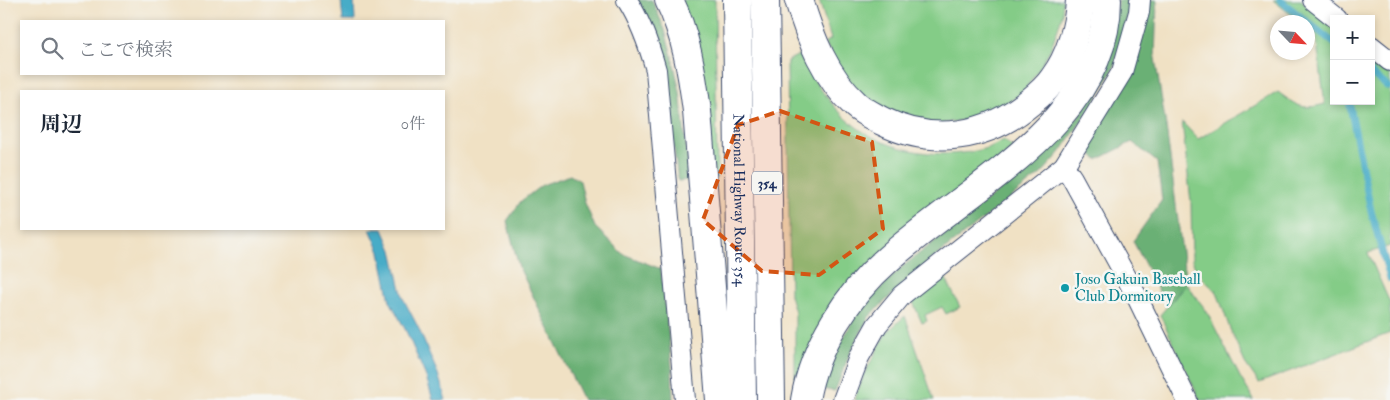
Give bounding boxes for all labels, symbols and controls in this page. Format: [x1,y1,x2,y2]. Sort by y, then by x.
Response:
north arrow [1270,15,1315,60]
map controls [1330,15,1375,105]
button: + [1330,15,1375,60]
search box [20,20,445,75]
icon: search [38,34,66,62]
text: ここで検索 [78,38,173,62]
button: − [1330,60,1375,105]
text: 周辺 [40,111,82,138]
text: 0件 [401,114,425,134]
street label: National Highway Route 354 [728,114,750,287]
road number: 354 [752,172,782,194]
place label: Joso Gakuin Baseball Club Dormitory [1074,270,1201,306]
marker: Joso Gakuin Baseball Club Dormitory [1059,282,1071,294]

